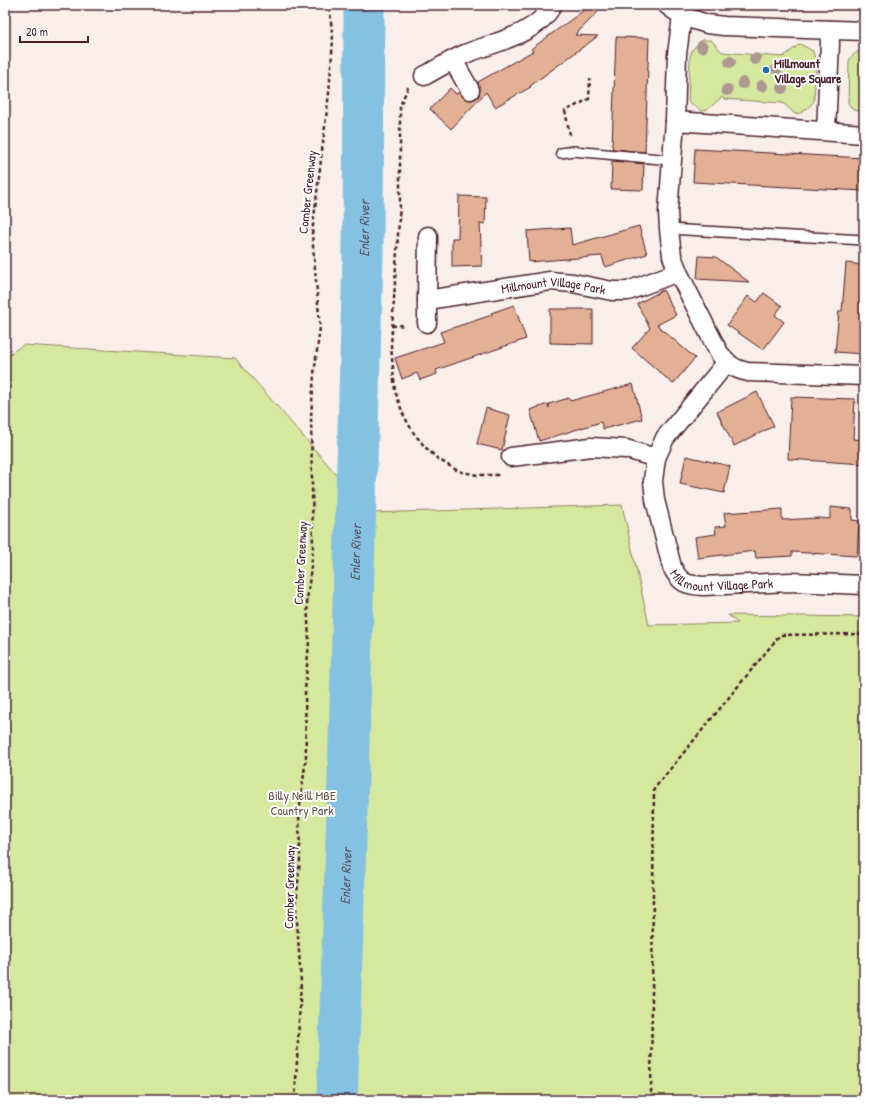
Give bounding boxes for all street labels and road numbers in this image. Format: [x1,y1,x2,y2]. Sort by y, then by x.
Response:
street label: Comber Greenway [294,149,320,235]
street label: Millmount Village Park [500,272,608,299]
street label: Comber Greenway [289,520,311,605]
street label: Millmount Village Park [666,566,774,595]
street label: Comber Greenway [279,844,299,929]

